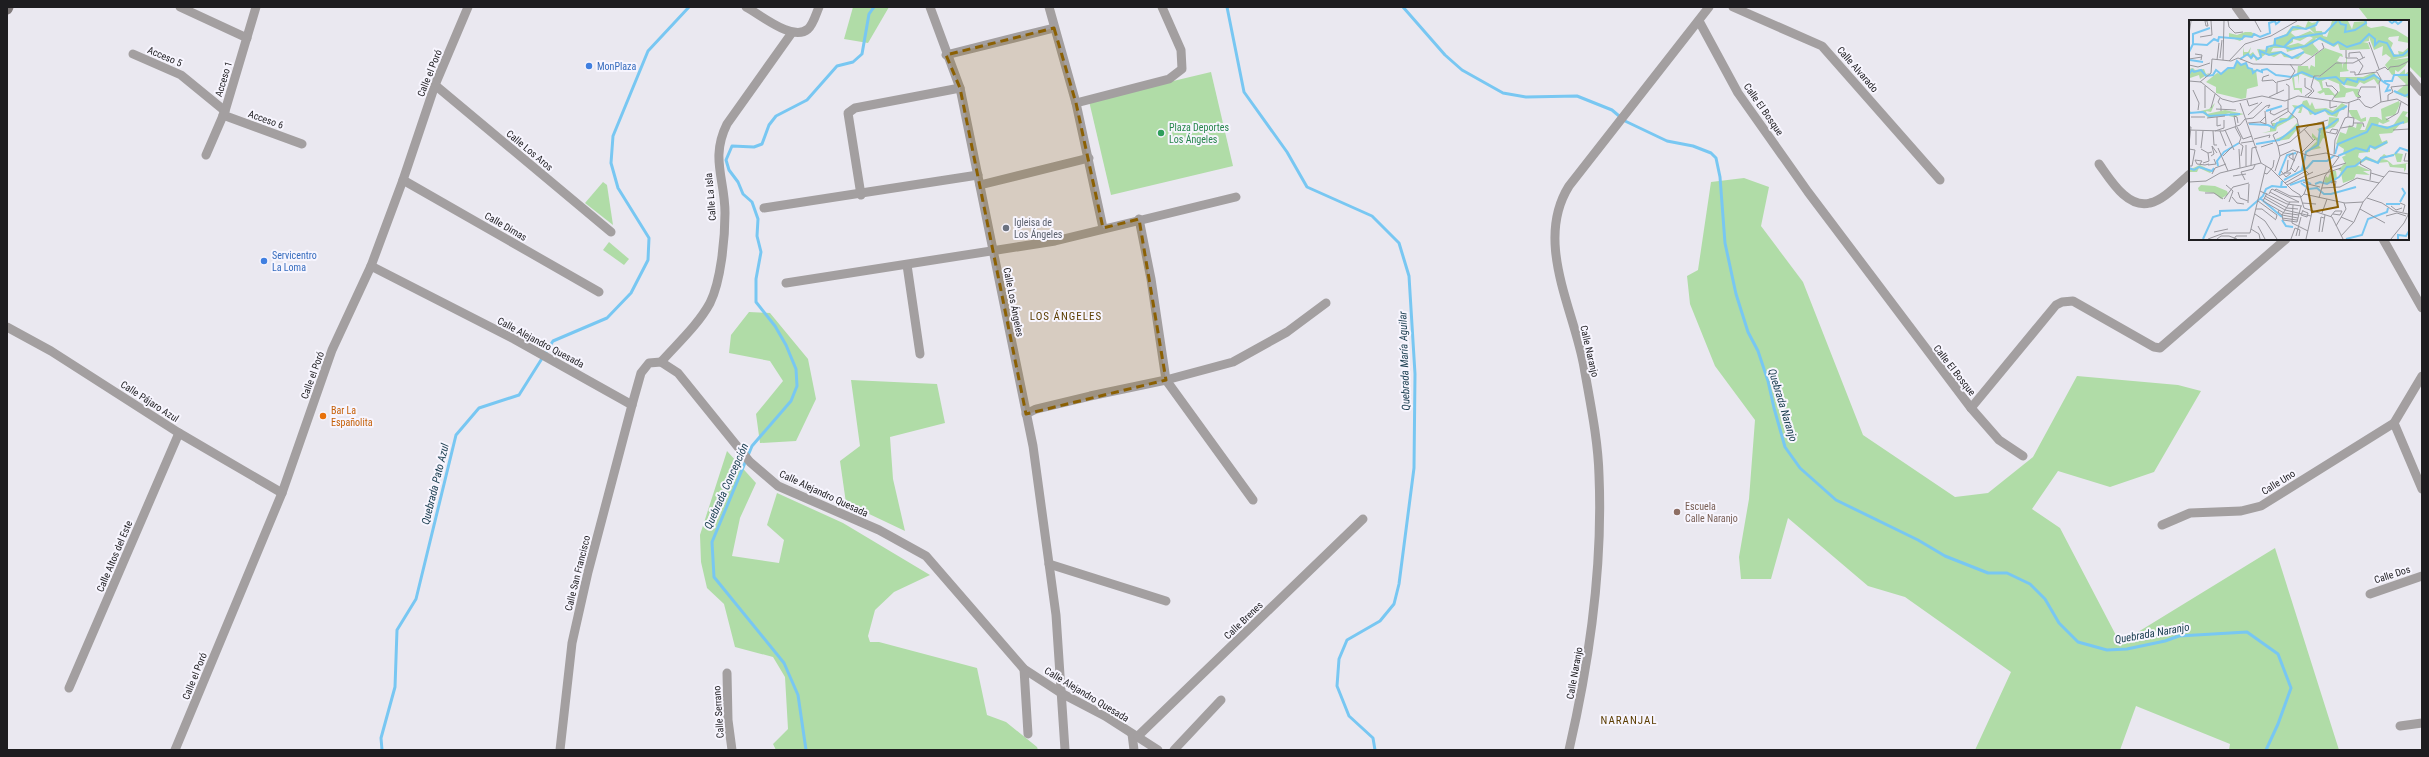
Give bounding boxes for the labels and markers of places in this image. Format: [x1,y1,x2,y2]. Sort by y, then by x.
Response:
marker: MonPlaza [584,61,594,71]
place label: MonPlaza [597,61,636,72]
place label: Plaza Deportes Los Ángeles [1169,122,1229,145]
marker: Plaza Deportes Los Ángeles [1156,128,1166,138]
place label: Igleisa de Los Ángeles [1014,217,1063,240]
marker: Igleisa de Los Ángeles [1001,223,1011,233]
place label: Servicentro La Loma [272,250,317,273]
marker: Servicentro La Loma [259,256,269,266]
place label: Bar La Españolita [331,405,373,428]
marker: Bar La Españolita [318,411,328,421]
place label: Escuela Calle Naranjo [1685,501,1738,524]
marker: Escuela Calle Naranjo [1672,507,1682,517]

